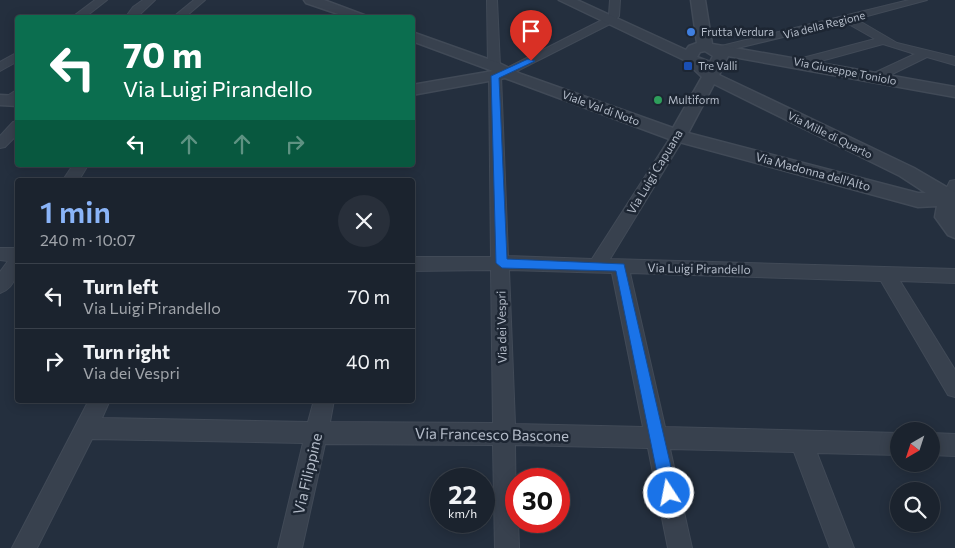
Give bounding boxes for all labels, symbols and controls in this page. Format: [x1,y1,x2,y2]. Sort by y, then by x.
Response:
street label: Via della Regione [781,8,866,41]
pin [510,10,552,61]
icon: arrive [517,17,545,45]
place label: Frutta Verdura [701,25,774,38]
marker: Frutta Verdura [685,26,697,38]
text: 70 m [123,32,203,75]
icon: left [40,35,105,100]
street label: Via Giuseppe Toniolo [792,54,898,87]
place label: Tre Valli [698,59,738,72]
marker: Tre Valli [682,60,694,72]
text: Via Luigi Pirandello [123,75,313,102]
street label: Viale Val di Noto [561,87,642,128]
place label: Multiform [668,93,719,106]
marker: Multiform [652,94,664,106]
street label: Via Mille di Quarto [786,108,875,161]
street label: Via Luigi Capuana [623,127,685,216]
icon: left [122,130,150,158]
icon: ahead [175,130,203,158]
icon: ahead [228,130,256,158]
icon: right [281,130,309,158]
street label: Via Madonna dell'Alto [754,149,872,193]
text: 1 min [40,192,111,229]
button: close [338,195,390,247]
text: 240 m · 10:07 [40,230,135,249]
street label: Via Luigi Pirandello [647,260,751,276]
text: Turn left [83,275,158,298]
icon: left [40,282,68,310]
text: 70 m [347,285,390,308]
street label: Via dei Vespri [493,291,509,363]
text: Via Luigi Pirandello [83,298,221,317]
text: Turn right [83,340,170,363]
icon: right [40,347,68,375]
text: 40 m [346,350,390,373]
text: Via dei Vespri [83,363,180,382]
north arrow [890,422,940,472]
map controls [890,422,940,532]
street label: Via Francesco Bascone [415,424,569,444]
street label: Via Filippine [289,431,325,516]
position arrow [642,466,694,518]
speed limit sign: 30 [505,468,570,533]
text: 22 [448,479,477,509]
button: search [890,482,940,532]
text: km/h [448,506,477,520]

